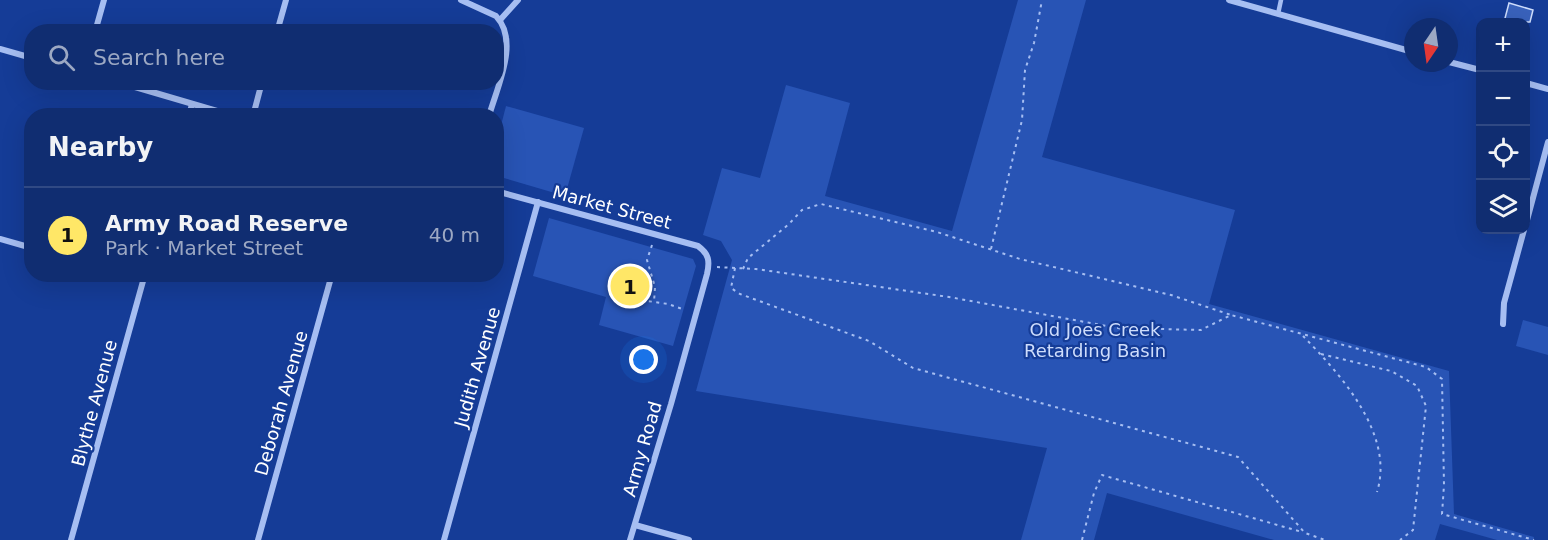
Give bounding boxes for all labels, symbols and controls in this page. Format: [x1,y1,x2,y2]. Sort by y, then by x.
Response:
north arrow [1404,18,1458,72]
map controls [1476,18,1530,234]
button: + [1476,18,1530,72]
search box [24,24,504,90]
icon: search [45,41,78,74]
text: Search here [93,45,225,70]
button: − [1476,72,1530,126]
button: locate [1476,126,1530,180]
text: Nearby [48,132,153,162]
button: layers [1476,180,1530,234]
street label: Market Street [550,181,674,233]
text: Army Road Reserve [105,211,348,236]
text: 1 [61,223,74,247]
text: 40 m [429,223,480,247]
text: Park · Market Street [105,236,303,260]
pin: 1 [610,264,650,308]
street label: Judith Avenue [450,304,504,431]
park label: Old Joes Creek Retarding Basin [1024,319,1166,361]
street label: Deborah Avenue [250,328,312,478]
street label: Blythe Avenue [67,337,121,469]
your location [629,345,658,374]
street label: Army Road [618,399,666,499]

